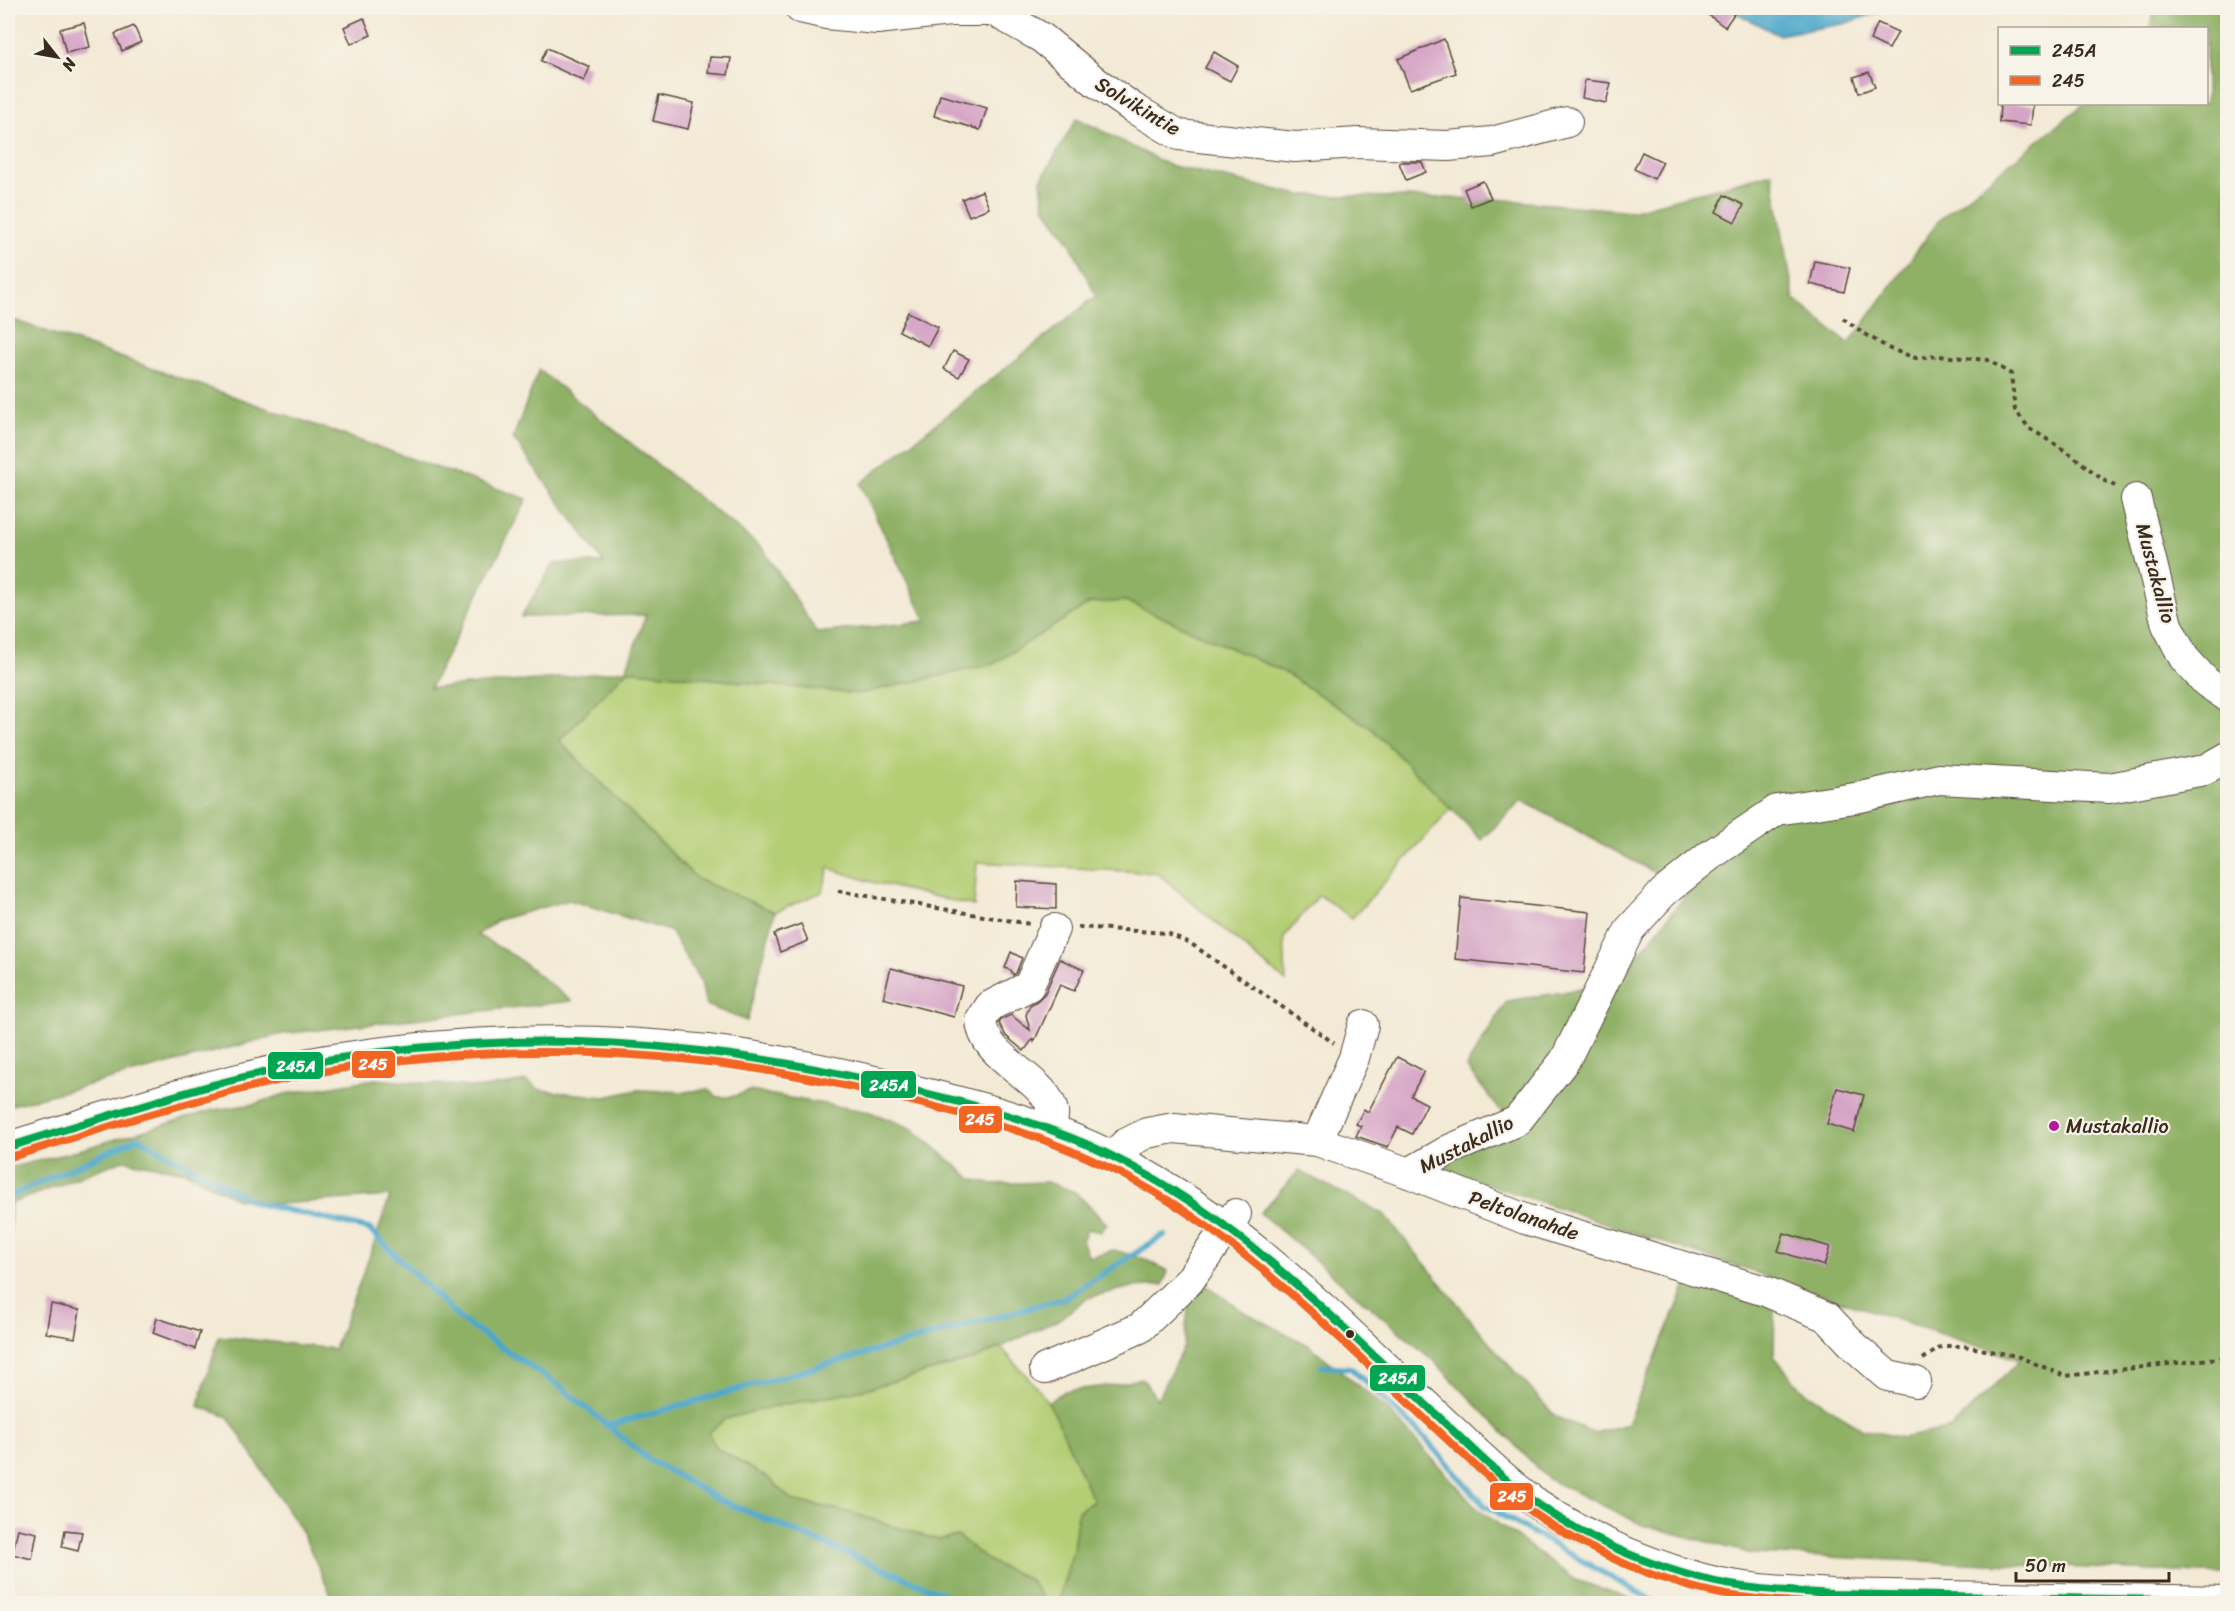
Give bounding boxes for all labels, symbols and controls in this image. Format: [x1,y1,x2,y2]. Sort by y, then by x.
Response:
north arrow [27,27,87,87]
legend [1998,27,2208,105]
text: 245A [2052,35,2096,67]
text: N [54,51,85,77]
text: 245 [2052,65,2085,97]
street label: Solvikintie [1088,67,1187,146]
street label: Mustakallio [2125,519,2186,627]
line badge: 245 [351,1050,396,1079]
text: 245 [357,1050,388,1079]
line badge: 245A [267,1051,324,1080]
text: 245A [275,1052,316,1081]
line badge: 245A [860,1070,917,1099]
text: 245A [868,1071,909,1100]
line badge: 245 [958,1105,1003,1134]
text: 245 [964,1105,995,1134]
street label: Mustakallio [1412,1106,1520,1183]
place label: Mustakallio [2066,1109,2169,1144]
marker: Mustakallio [2047,1119,2061,1133]
street label: Peltolanahde [1464,1180,1584,1251]
unlabelled marker [1344,1328,1356,1340]
line badge: 245A [1369,1364,1426,1392]
text: 245A [1377,1364,1418,1393]
line badge: 245 [1489,1482,1534,1511]
text: 245 [1496,1482,1527,1511]
scale bar [2016,1545,2169,1583]
text: 50 m [2025,1550,2066,1582]

